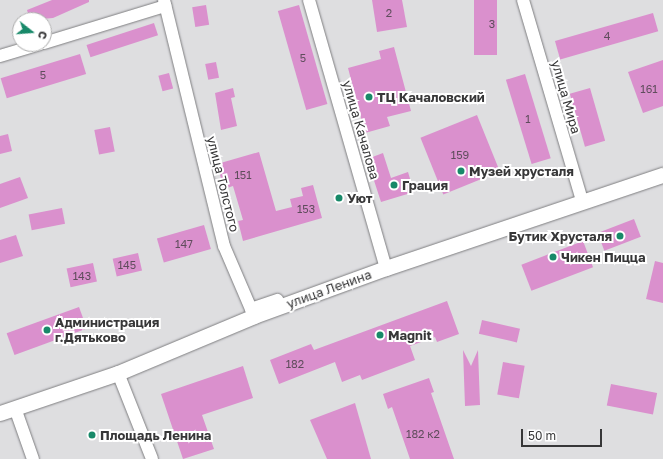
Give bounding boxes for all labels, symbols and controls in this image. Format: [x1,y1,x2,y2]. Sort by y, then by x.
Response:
house number: 2 [386,6,392,20]
north arrow [12,12,52,52]
house number: 3 [489,17,495,31]
house number: 4 [604,29,610,43]
text: С [36,30,50,41]
house number: 5 [300,51,306,65]
street label: улица Мира [548,58,584,136]
house number: 5 [40,68,46,82]
street label: улица Качалова [339,79,383,181]
house number: 161 [640,82,658,96]
place label: ТЦ Качаловский [377,89,485,105]
marker: ТЦ Качаловский [364,92,374,102]
house number: 1 [525,112,531,126]
street label: улица Толстого [204,134,242,234]
house number: 159 [451,148,469,162]
place label: Музей хрусталя [469,163,574,179]
marker: Музей хрусталя [456,166,466,176]
house number: 151 [234,168,252,182]
place label: Грация [402,177,448,193]
marker: Грация [389,180,399,190]
place label: Уют [347,190,373,206]
marker: Уют [334,193,344,203]
house number: 153 [297,202,315,216]
place label: Бутик Хрусталя [509,228,612,244]
marker: Бутик Хрусталя [615,231,625,241]
house number: 147 [175,237,193,251]
place label: Чикен Пицца [561,249,646,265]
marker: Чикен Пицца [548,252,558,262]
house number: 145 [118,258,136,272]
street label: улица Ленина [284,266,374,312]
house number: 143 [73,269,91,283]
place label: Администрация г.Дятьково [55,315,159,346]
marker: Администрация г.Дятьково [42,325,52,335]
place label: Magnit [388,327,432,343]
marker: Magnit [375,330,385,340]
house number: 182 [286,357,304,371]
scale bar [523,421,604,447]
place label: Площадь Ленина [100,427,211,443]
house number: 182 к2 [406,427,440,441]
text: 50 m [528,428,556,443]
marker: Площадь Ленина [87,430,97,440]

